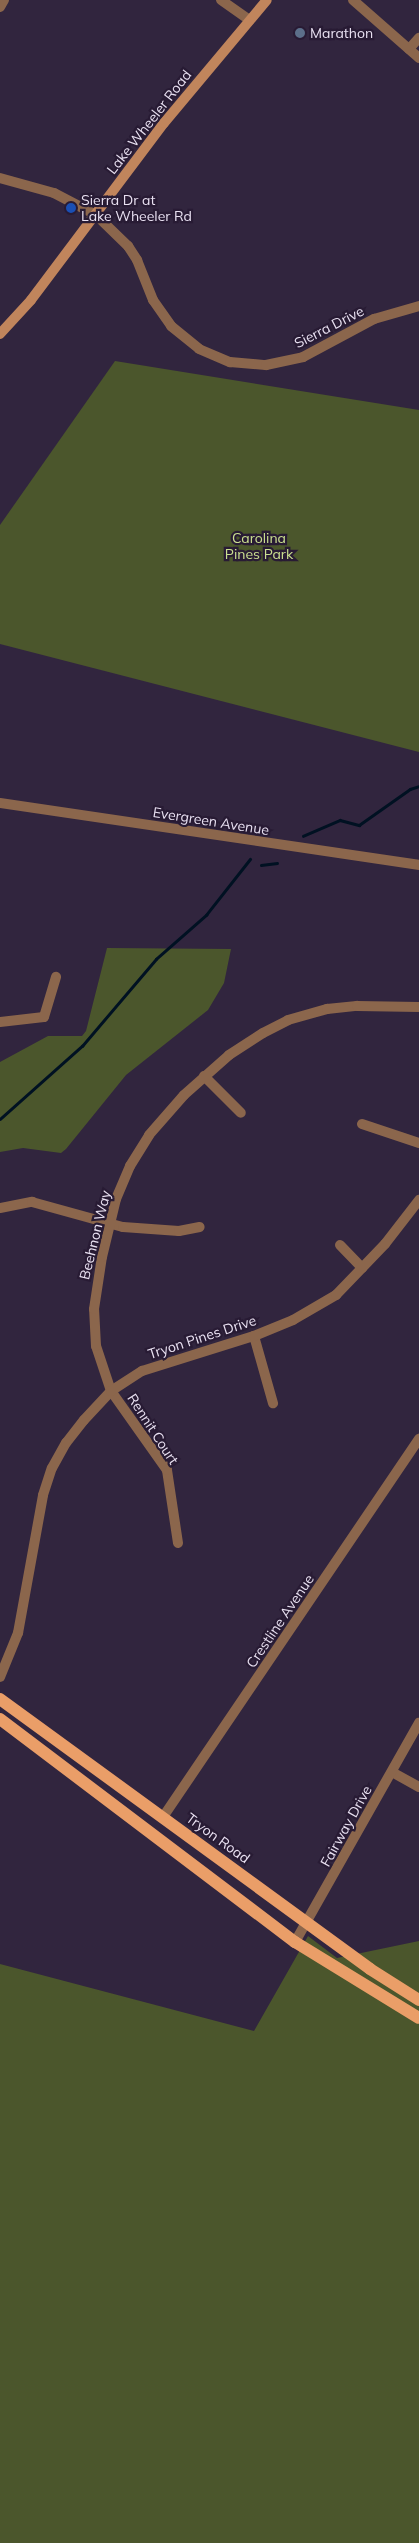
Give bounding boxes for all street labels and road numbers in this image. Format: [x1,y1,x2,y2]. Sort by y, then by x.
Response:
street label: Lake Wheeler Road [103,67,195,177]
street label: Sierra Drive [291,302,367,352]
street label: Evergreen Avenue [152,804,270,838]
street label: Beehnon Way [76,1189,114,1281]
street label: Tryon Pines Drive [146,1312,258,1362]
street label: Rennit Court [124,1390,182,1468]
street label: Crestline Avenue [243,1571,317,1671]
street label: Fairway Drive [317,1783,375,1869]
street label: Tryon Road [183,1809,253,1867]

